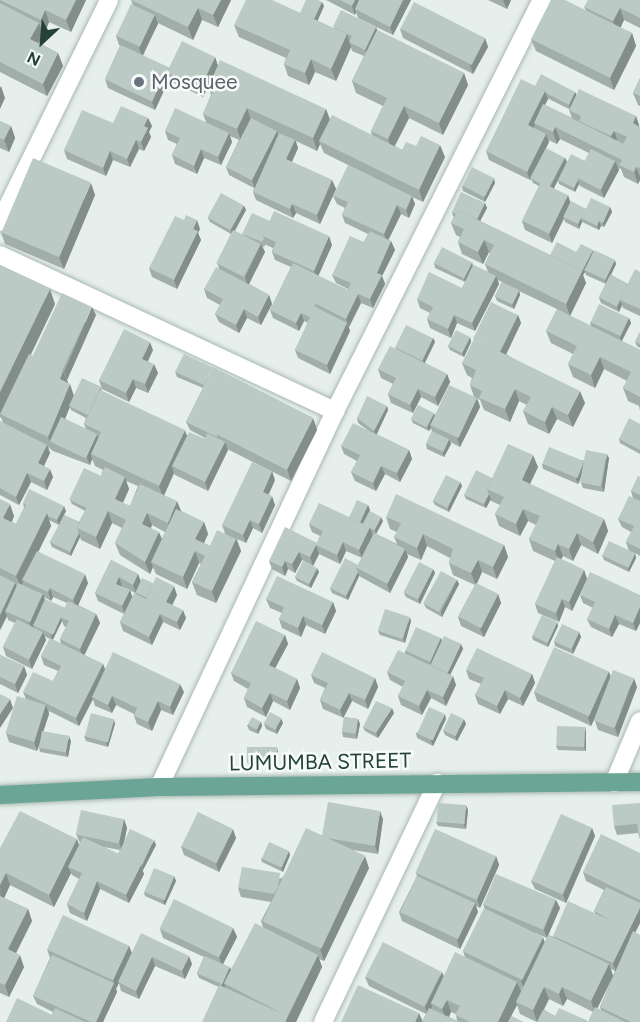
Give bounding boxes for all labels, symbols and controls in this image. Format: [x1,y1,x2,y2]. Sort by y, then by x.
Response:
north arrow [12,12,72,72]
text: N [24,47,44,70]
place label: Mosquee [151,69,238,95]
marker: Mosquee [132,75,146,89]
street label: LUMUMBA STREET [229,748,411,776]

